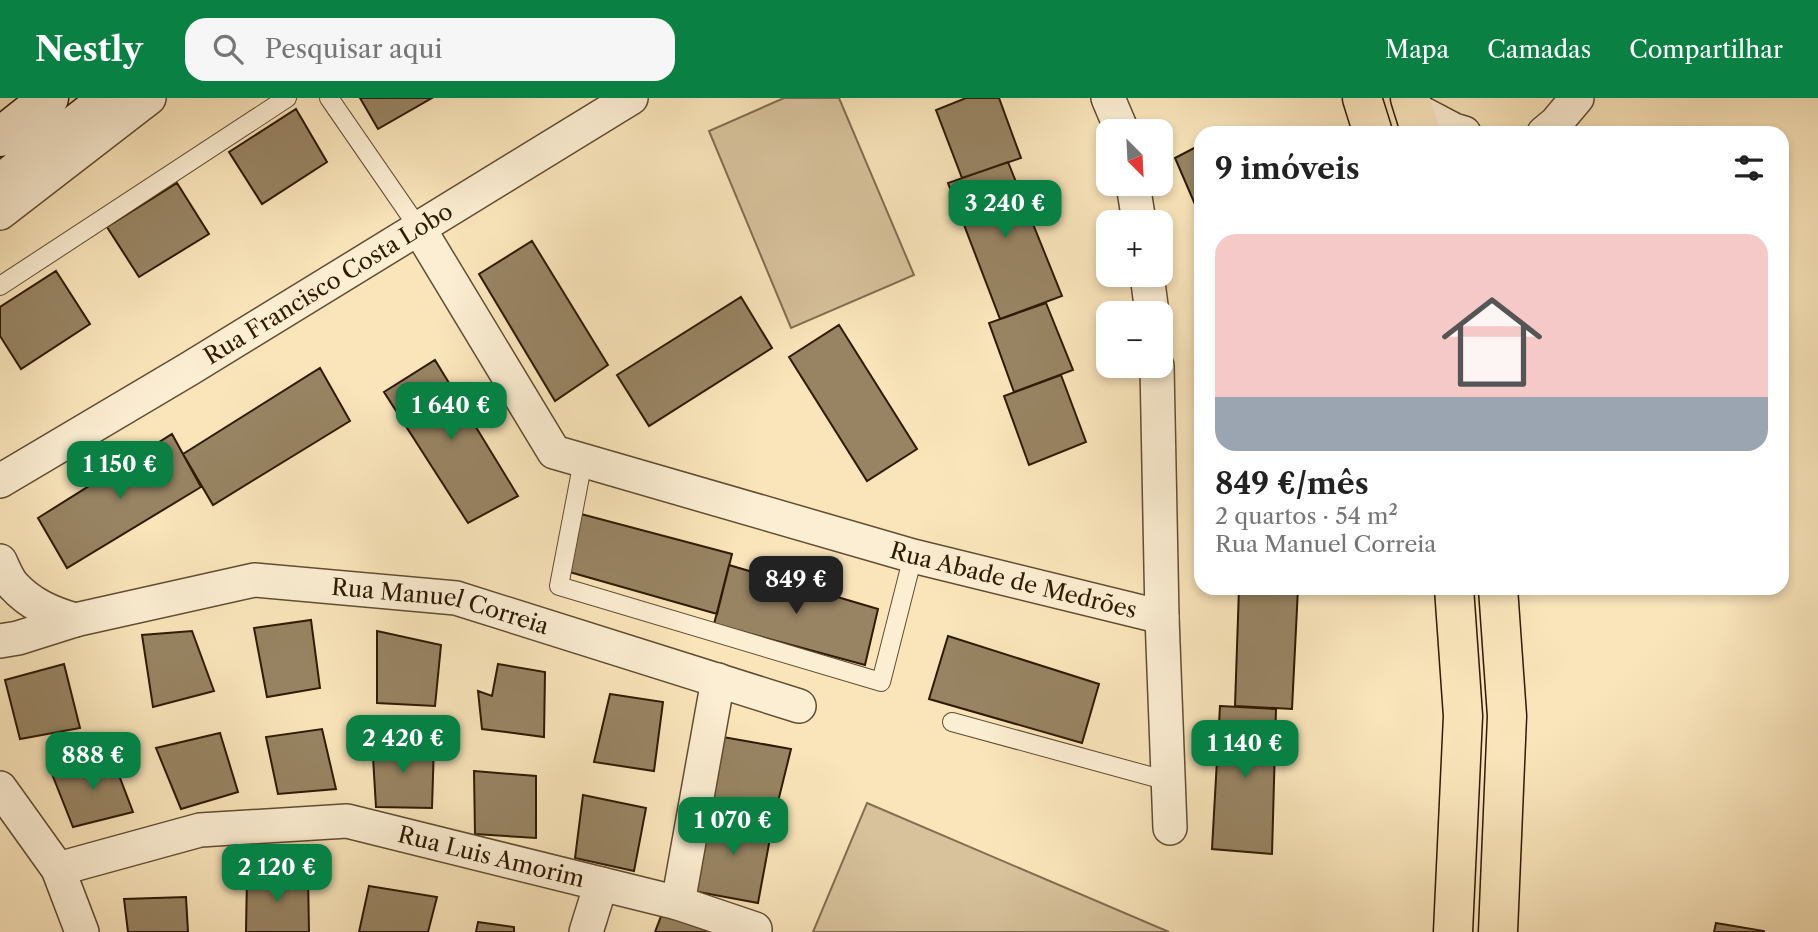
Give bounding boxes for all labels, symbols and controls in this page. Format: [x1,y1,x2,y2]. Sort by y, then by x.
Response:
search box [185,18,675,81]
text: Nestly [35,29,143,70]
icon: search [209,30,247,68]
text: Pesquisar aqui [265,33,442,65]
text: Mapa [1385,35,1449,64]
text: Camadas [1487,35,1591,64]
text: Compartilhar [1629,35,1783,64]
north arrow [1096,119,1172,196]
map controls [1096,119,1173,378]
icon: filters [1730,149,1768,187]
text: 9 imóveis [1215,150,1360,187]
pin: 3 240 € [940,180,1070,240]
text: 3 240 € [964,189,1046,217]
street label: Rua Francisco Costa Lobo [199,197,458,370]
button: + [1096,210,1173,287]
icon: home [1429,279,1555,405]
button: − [1096,301,1173,378]
pin: 1 640 € [386,382,516,442]
text: 1 640 € [412,391,490,419]
pin: 1 150 € [55,442,185,501]
text: 1 150 € [83,450,157,478]
text: 849 €/mês [1215,465,1369,502]
text: 2 quartos · 54 m² [1215,502,1398,530]
text: Rua Manuel Correia [1215,530,1436,558]
street label: Rua Abade de Medrões [887,536,1140,624]
pin: 849 € [747,556,845,616]
text: 849 € [765,565,827,593]
street label: Rua Manuel Correia [330,573,553,641]
pin: 2 420 € [338,716,468,775]
pin: 1 140 € [1180,720,1310,780]
text: 2 420 € [362,724,444,752]
text: 1 140 € [1207,729,1283,757]
pin: 888 € [44,732,142,792]
text: 888 € [62,741,124,769]
pin: 1 070 € [668,798,798,857]
text: 1 070 € [694,806,772,834]
street label: Rua Luis Amorim [395,820,587,893]
pin: 2 120 € [212,844,342,904]
text: 2 120 € [238,853,316,881]

